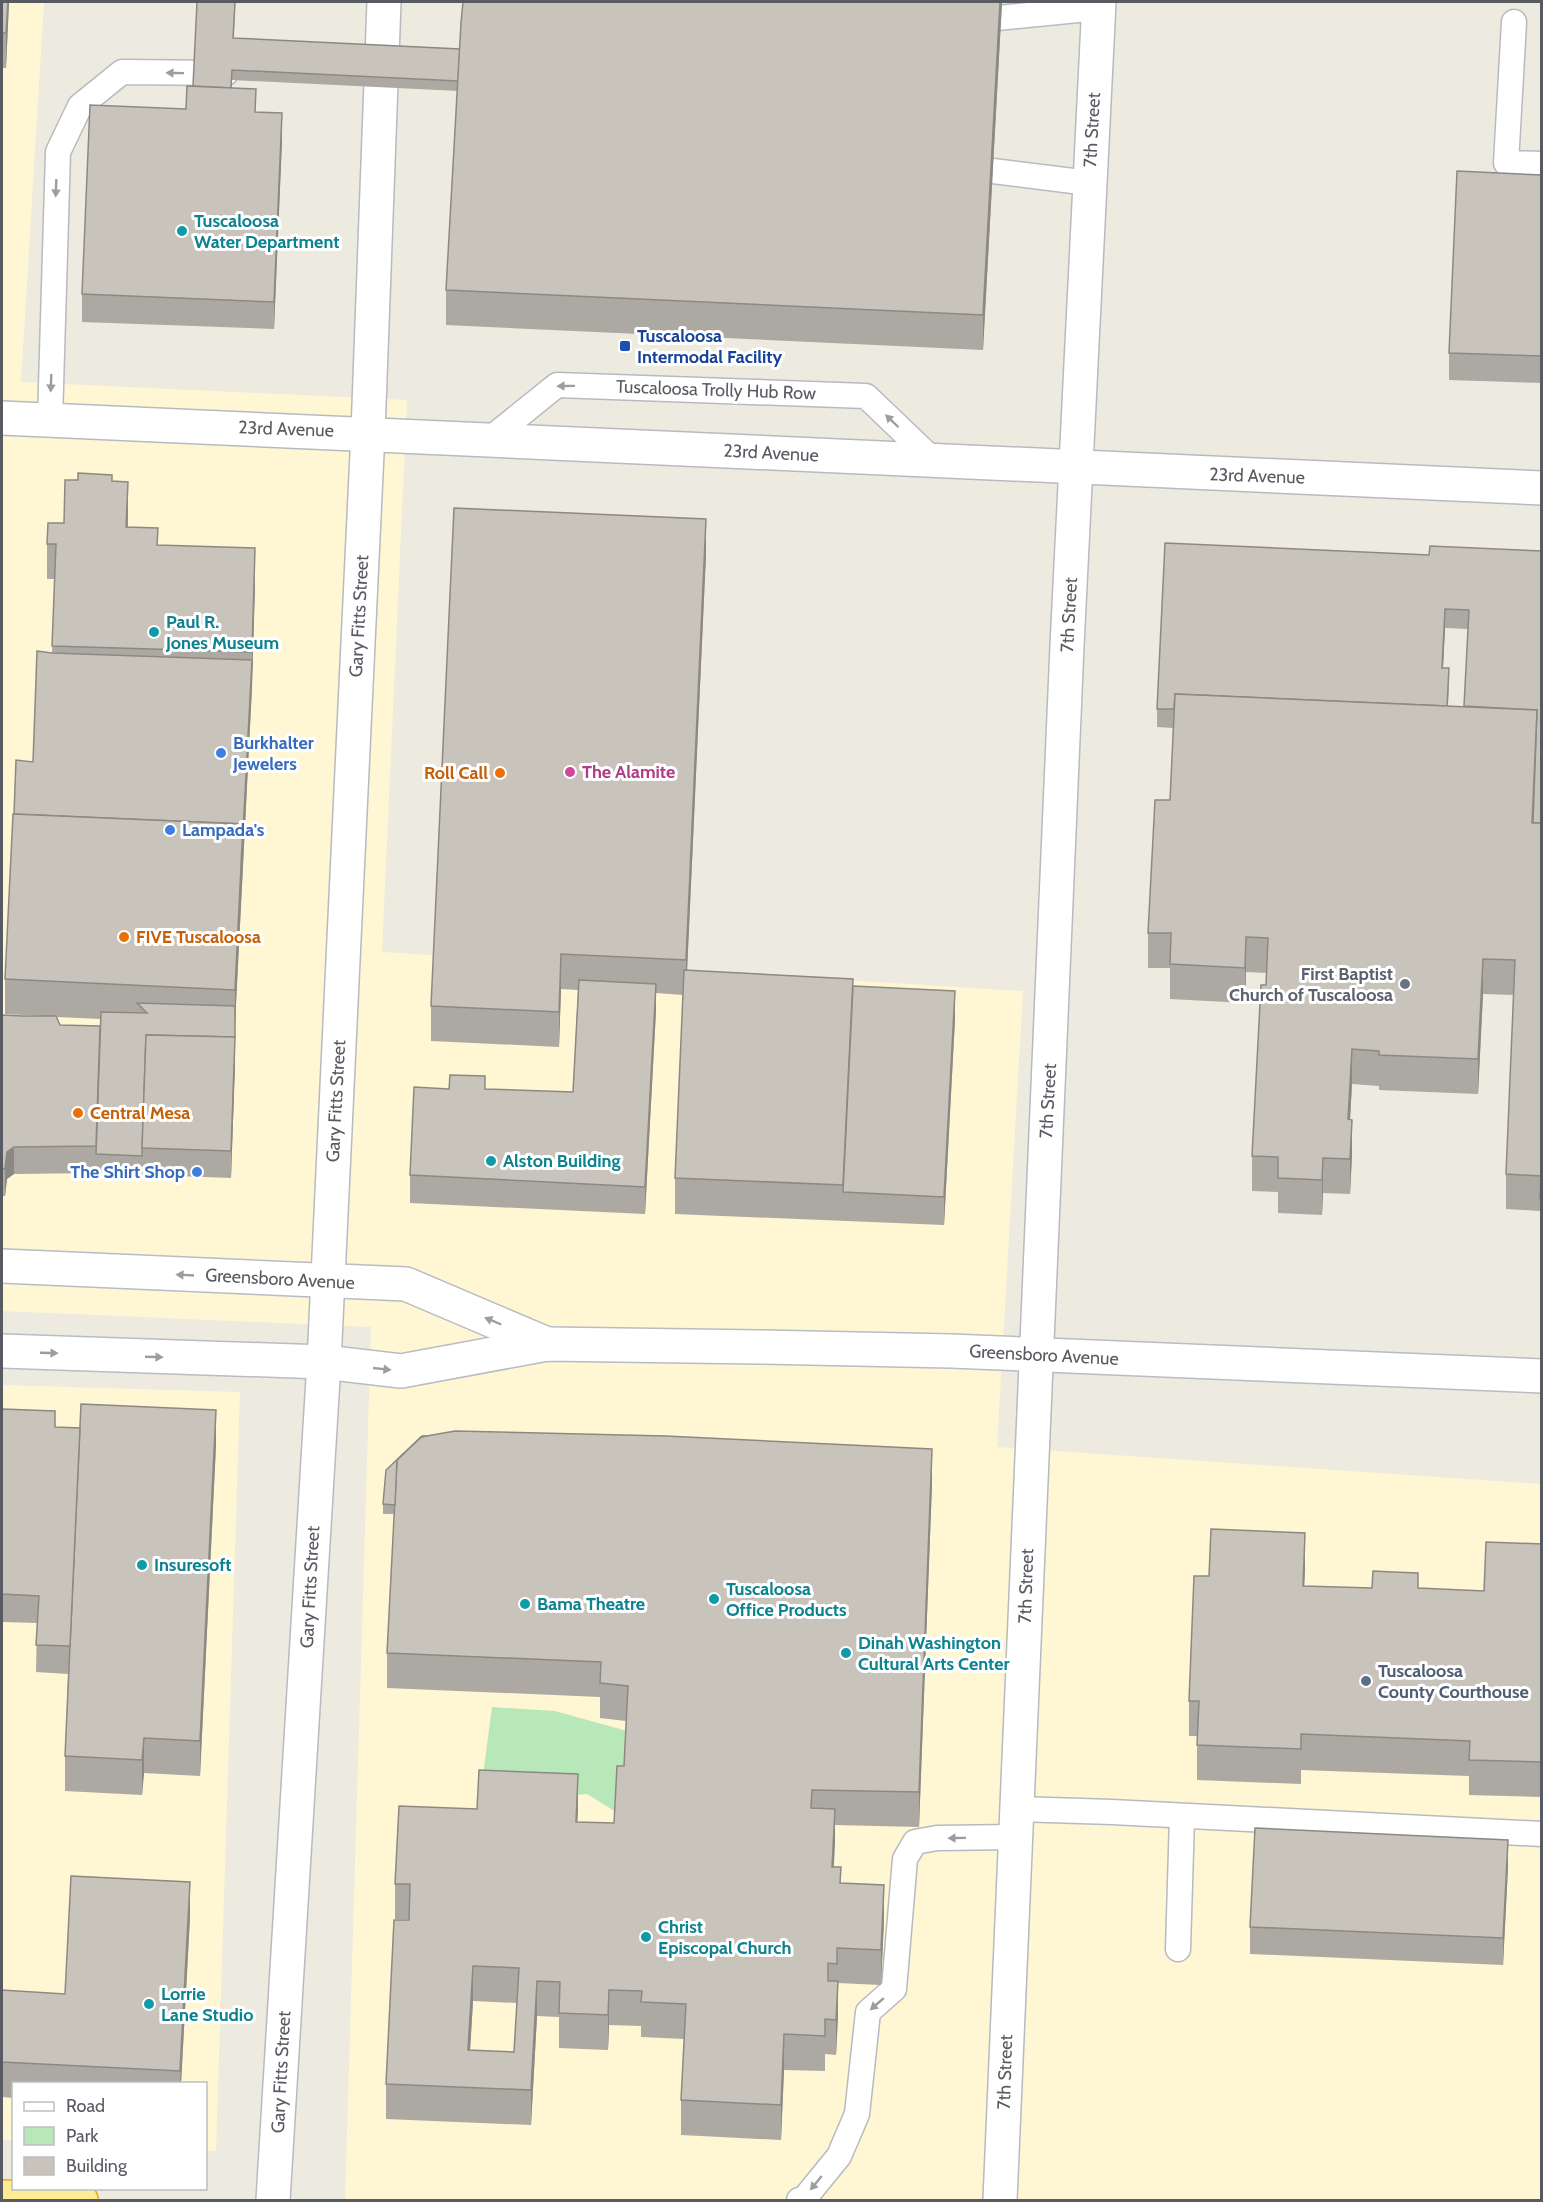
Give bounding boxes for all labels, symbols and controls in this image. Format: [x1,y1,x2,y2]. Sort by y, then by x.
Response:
one-way arrow [166,68,185,78]
street label: 7th Street [1079,92,1105,168]
one-way arrow [52,179,61,198]
place label: Tuscaloosa Water Department [194,210,339,253]
marker: Tuscaloosa Water Department [175,224,189,238]
place label: Tuscaloosa Intermodal Facility [637,325,783,368]
marker: Tuscaloosa Intermodal Facility [618,339,632,353]
one-way arrow [46,374,55,393]
street label: Tuscaloosa Trolly Hub Row [616,376,816,404]
one-way arrow [556,381,575,391]
one-way arrow [886,414,900,428]
street label: 23rd Avenue [238,416,334,442]
street label: 23rd Avenue [723,440,819,466]
street label: 23rd Avenue [1209,463,1305,489]
street label: Gary Fitts Street [345,554,373,678]
street label: 7th Street [1056,577,1082,653]
place label: Paul R. Jones Museum [165,611,279,654]
marker: Paul R. Jones Museum [147,625,161,639]
place label: Burkhalter Jewelers [232,732,314,775]
marker: Burkhalter Jewelers [214,746,228,760]
place label: The Alamite [582,761,675,783]
place label: Roll Call [424,762,488,784]
marker: The Alamite [563,765,577,779]
marker: Roll Call [493,766,507,780]
place label: Lampada's [182,819,265,841]
marker: Lampada's [163,823,177,837]
place label: FIVE Tuscaloosa [136,926,261,948]
marker: FIVE Tuscaloosa [117,930,131,944]
place label: First Baptist Church of Tuscaloosa [1229,963,1393,1006]
marker: First Baptist Church of Tuscaloosa [1398,977,1412,991]
street label: Gary Fitts Street [322,1039,350,1163]
street label: 7th Street [1035,1063,1061,1139]
place label: Central Mesa [90,1102,190,1124]
marker: Central Mesa [71,1106,85,1120]
place label: Alston Building [503,1150,621,1172]
marker: Alston Building [484,1154,498,1168]
place label: The Shirt Shop [70,1161,185,1183]
marker: The Shirt Shop [190,1165,204,1179]
street label: Greensboro Avenue [205,1264,355,1294]
one-way arrow [176,1271,195,1280]
one-way arrow [484,1316,502,1326]
street label: Greensboro Avenue [969,1340,1119,1370]
one-way arrow [39,1348,58,1358]
one-way arrow [145,1352,164,1361]
one-way arrow [373,1364,392,1374]
street label: Gary Fitts Street [296,1525,324,1649]
street label: 7th Street [1014,1548,1038,1624]
place label: Insuresoft [154,1554,232,1576]
marker: Insuresoft [135,1558,149,1572]
place label: Tuscaloosa Office Products [726,1578,847,1621]
marker: Tuscaloosa Office Products [707,1592,721,1606]
place label: Bama Theatre [537,1593,645,1615]
marker: Bama Theatre [518,1597,532,1611]
place label: Dinah Washington Cultural Arts Center [858,1632,1009,1675]
marker: Dinah Washington Cultural Arts Center [839,1646,853,1660]
place label: Tuscaloosa County Courthouse [1378,1660,1529,1703]
marker: Tuscaloosa County Courthouse [1359,1674,1373,1688]
one-way arrow [947,1833,966,1843]
place label: Christ Episcopal Church [658,1916,791,1959]
marker: Christ Episcopal Church [639,1930,653,1944]
place label: Lorrie Lane Studio [161,1983,253,2026]
marker: Lorrie Lane Studio [142,1997,156,2011]
one-way arrow [869,1998,884,2011]
street label: Gary Fitts Street [267,2010,295,2134]
street label: 7th Street [993,2034,1017,2110]
legend [12,2082,207,2190]
text: Road [66,2095,105,2117]
text: Park [66,2125,99,2147]
text: Building [66,2155,128,2177]
one-way arrow [811,2176,823,2191]

